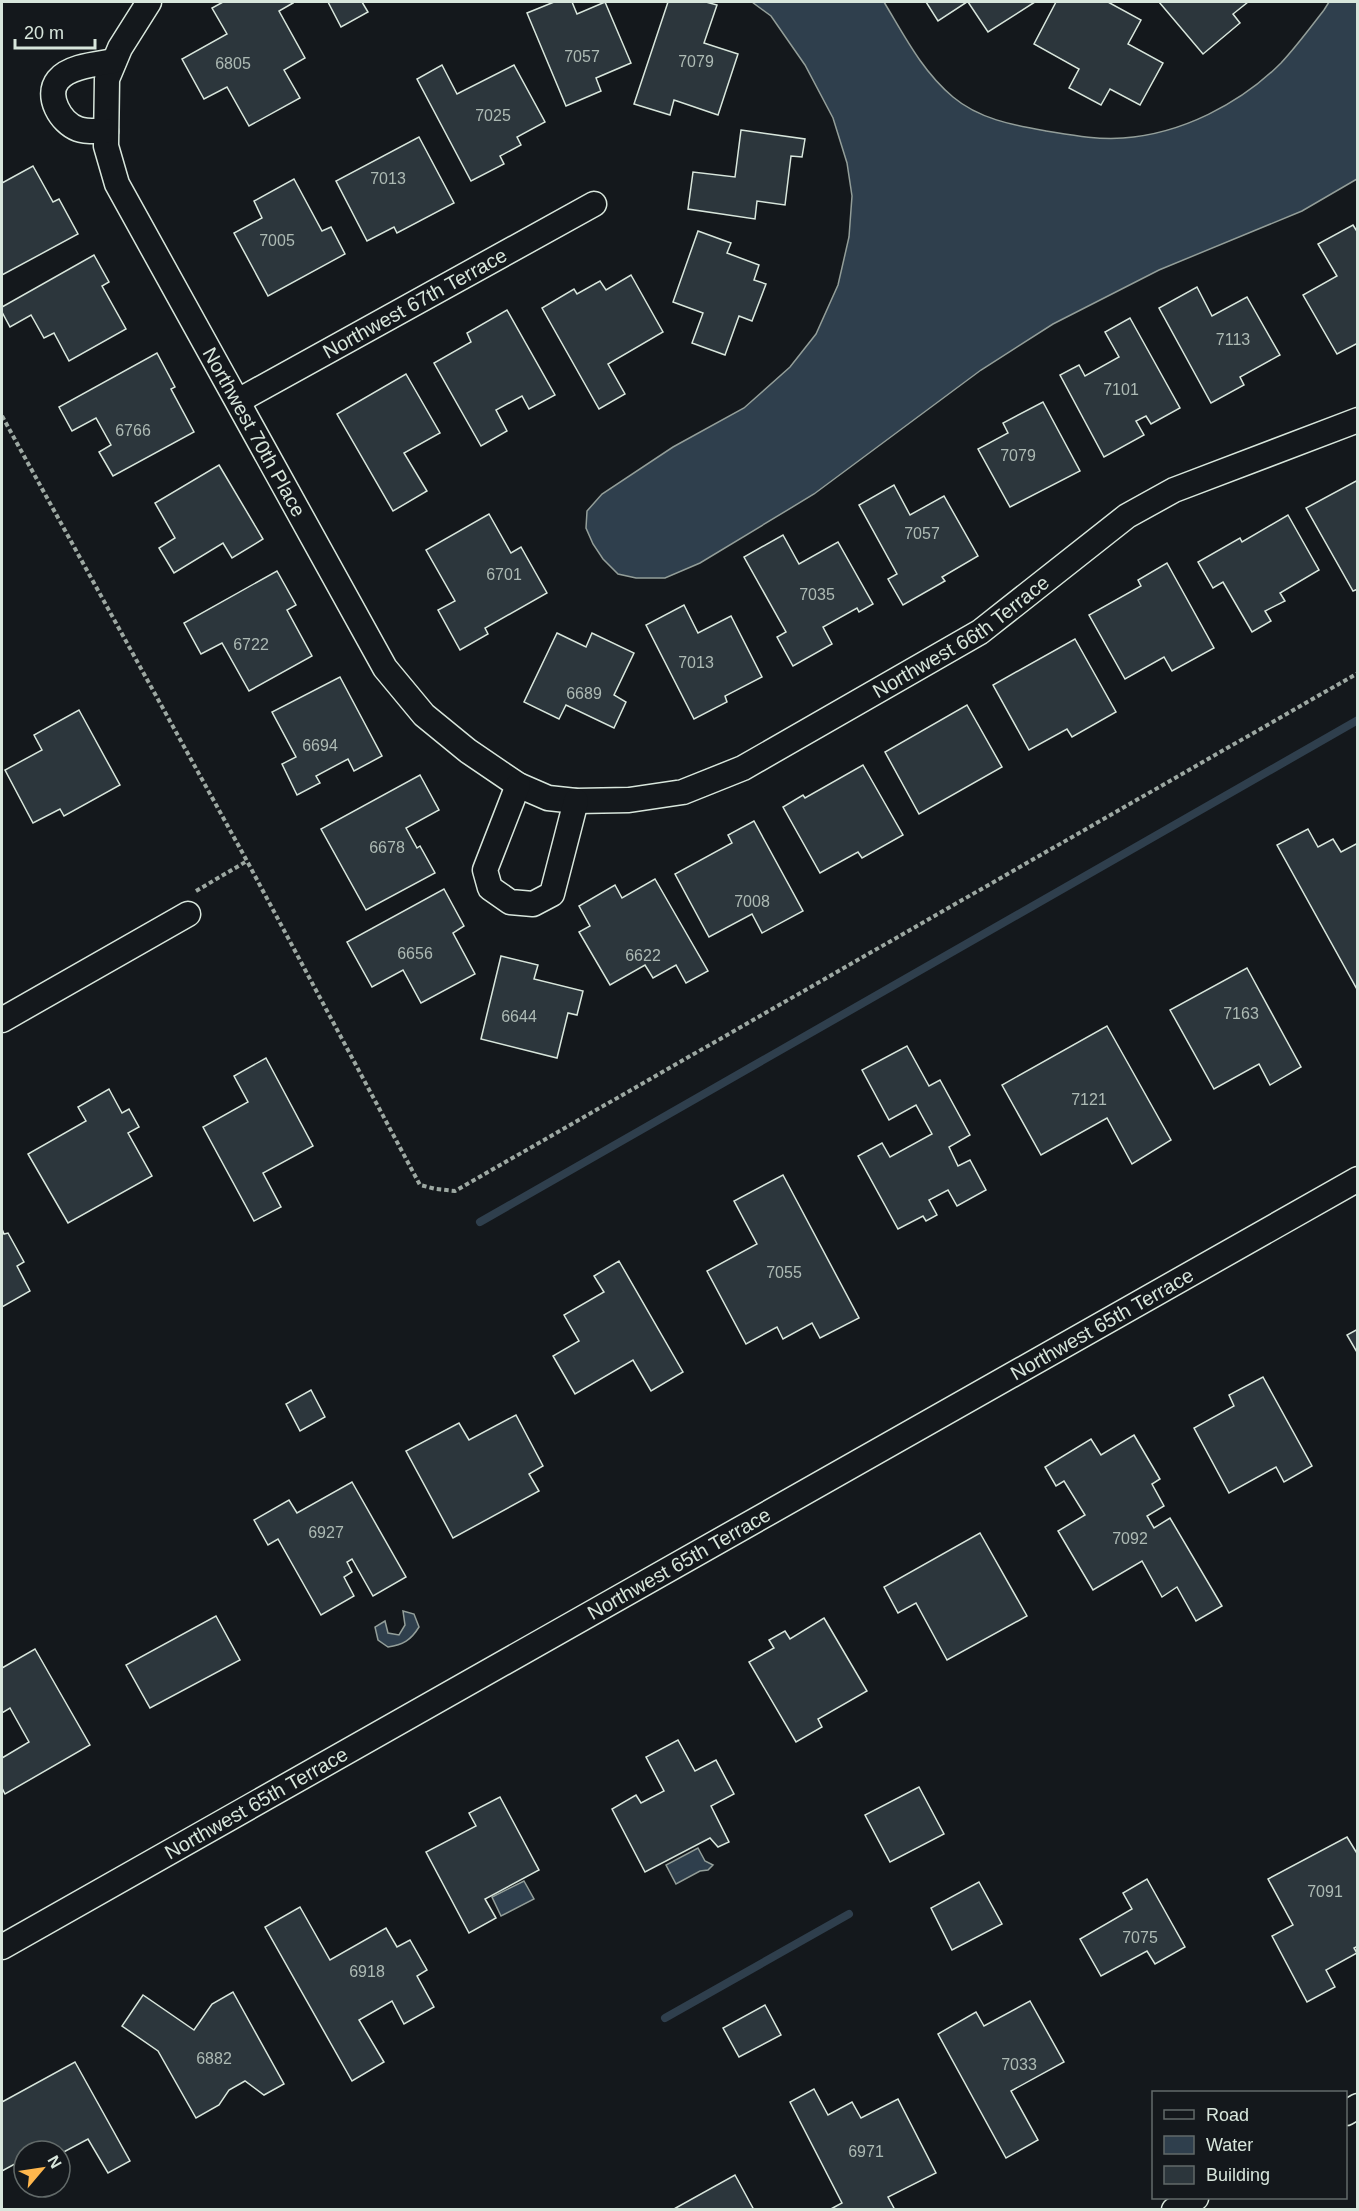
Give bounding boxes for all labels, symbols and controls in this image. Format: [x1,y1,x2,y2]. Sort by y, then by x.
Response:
scale bar [15,12,94,50]
text: 20 m [24,23,64,43]
house number: 7057 [564,48,600,65]
house number: 7079 [678,53,714,70]
house number: 6805 [215,55,251,72]
house number: 7025 [475,107,511,124]
house number: 7013 [370,170,406,187]
house number: 7005 [259,232,295,249]
street label: Northwest 67th Terrace [319,244,510,363]
house number: 7113 [1216,331,1250,348]
street label: Northwest 70th Place [199,343,310,520]
house number: 7101 [1103,381,1139,398]
house number: 6766 [115,422,151,439]
house number: 7079 [1000,447,1036,464]
house number: 7057 [904,525,940,542]
house number: 6701 [486,566,522,583]
street label: Northwest 66th Terrace [869,571,1053,702]
house number: 7035 [799,586,835,603]
house number: 6722 [233,636,269,653]
house number: 7013 [678,654,714,671]
house number: 6689 [566,685,602,702]
house number: 6694 [302,737,338,754]
house number: 6678 [369,839,405,856]
house number: 7008 [734,893,770,910]
house number: 6656 [397,945,433,962]
house number: 6622 [625,947,661,964]
house number: 7163 [1223,1005,1259,1022]
house number: 6644 [501,1008,537,1025]
house number: 7121 [1071,1091,1107,1108]
house number: 7055 [766,1264,802,1281]
street label: Northwest 65th Terrace [1007,1264,1197,1385]
street label: Northwest 65th Terrace [584,1503,774,1624]
house number: 6927 [308,1524,344,1541]
house number: 7092 [1112,1530,1148,1547]
street label: Northwest 65th Terrace [161,1743,351,1864]
house number: 7091 [1307,1883,1343,1900]
house number: 7075 [1122,1929,1158,1946]
house number: 6918 [349,1963,385,1980]
house number: 6882 [196,2050,232,2067]
house number: 7033 [1001,2056,1037,2073]
legend [1152,2091,1347,2199]
text: Road [1206,2105,1249,2125]
text: Water [1206,2135,1253,2155]
north arrow [12,2139,72,2199]
house number: 6971 [848,2143,884,2160]
text: N [44,2153,65,2171]
text: Building [1206,2165,1270,2185]

